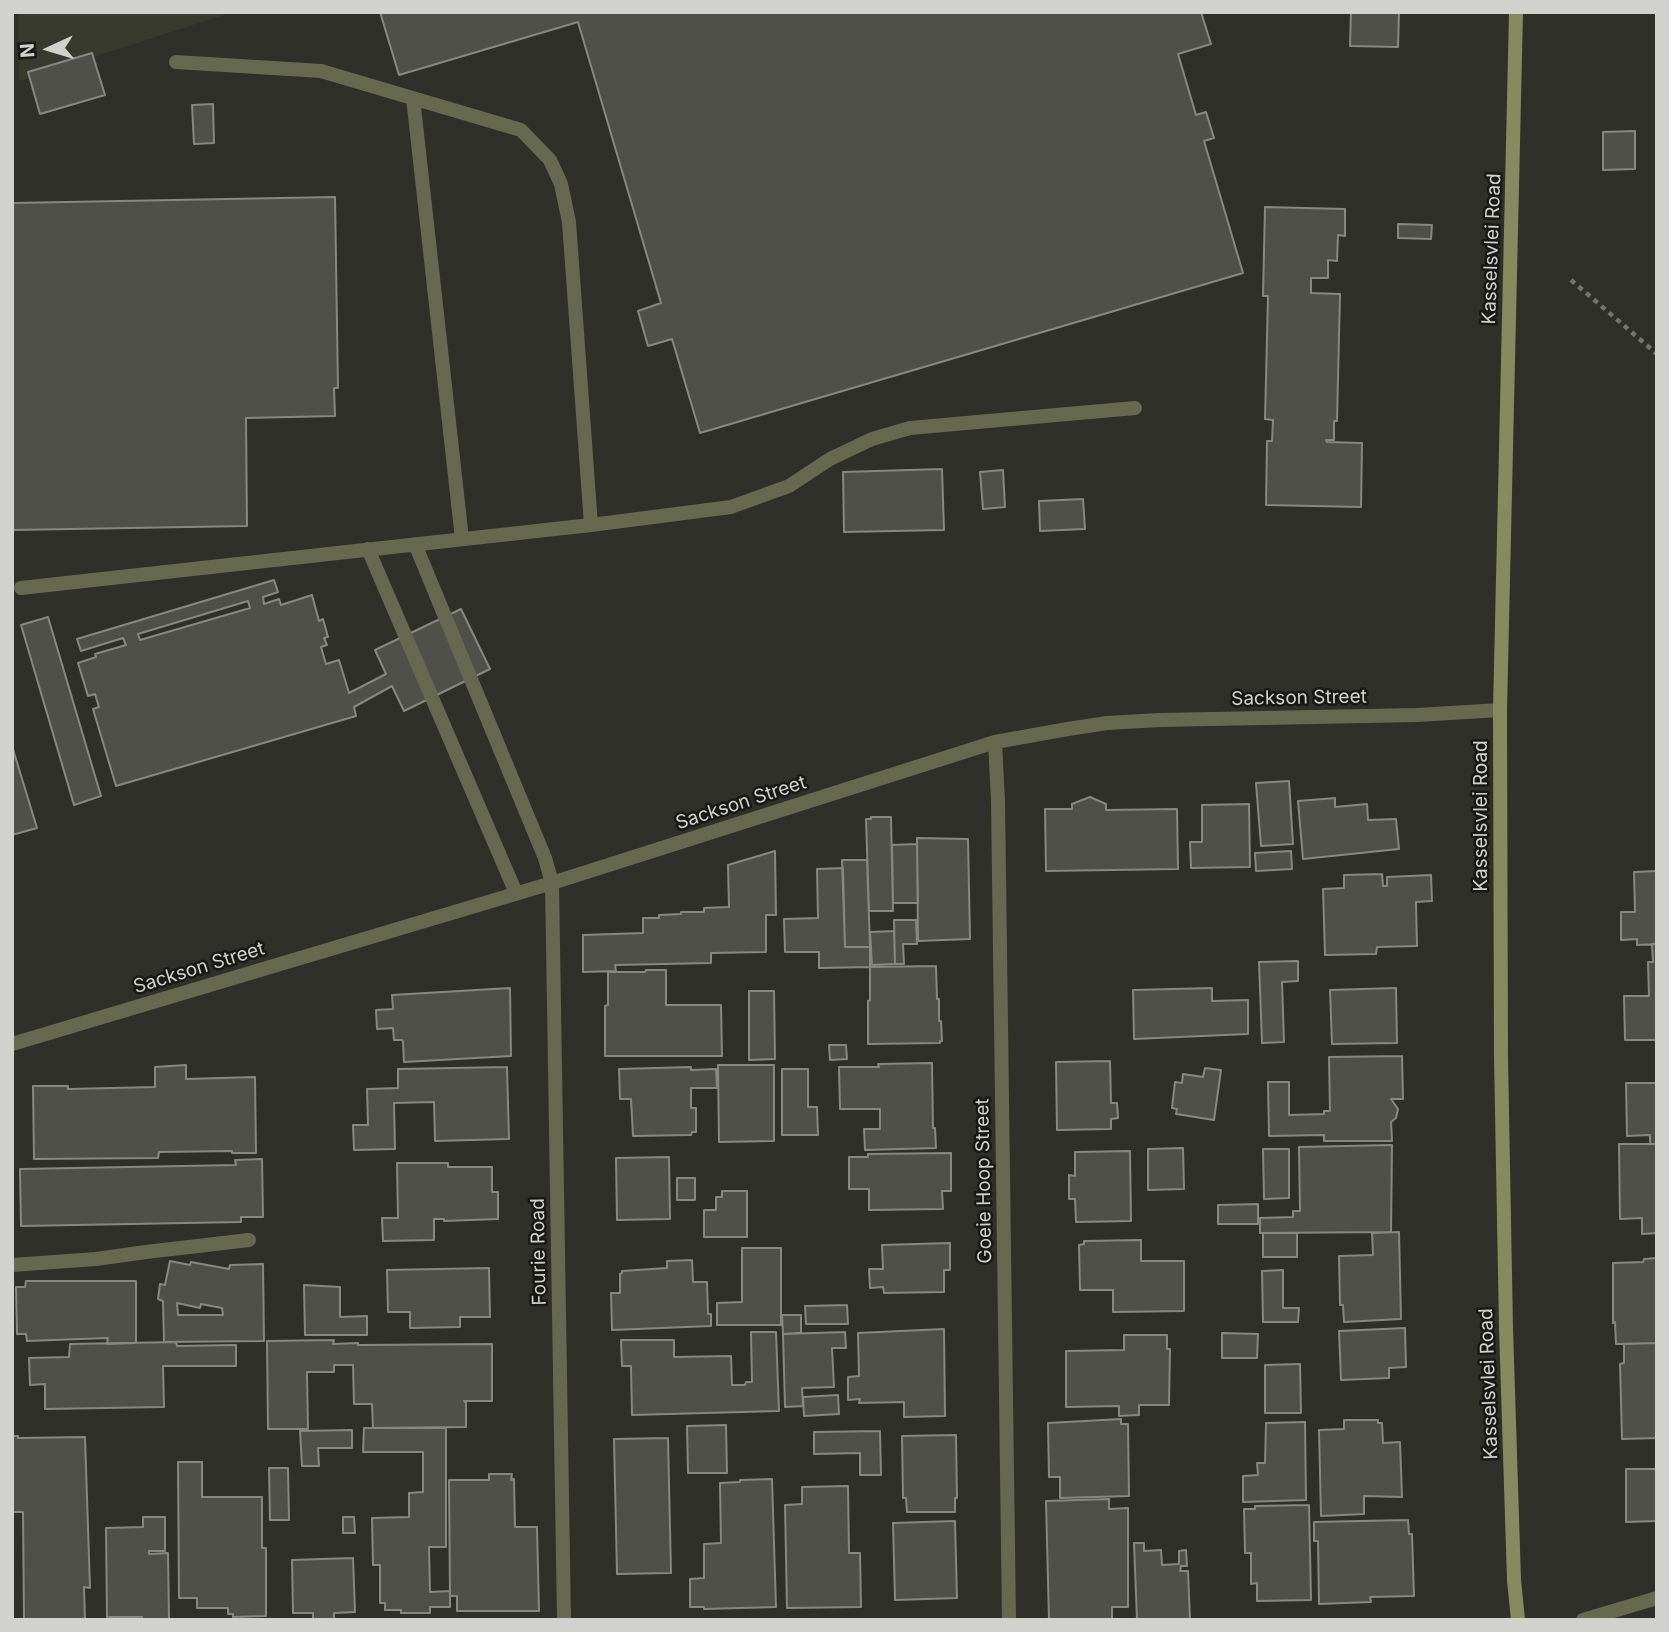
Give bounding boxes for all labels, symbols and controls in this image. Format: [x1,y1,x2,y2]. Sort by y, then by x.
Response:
north arrow [14,14,84,84]
text: N [16,42,40,59]
street label: Kasselsvlei Road [1478,173,1506,325]
street label: Sackson Street [1231,685,1367,711]
street label: Kasselsvlei Road [1470,740,1492,892]
street label: Sackson Street [673,771,809,835]
street label: Sackson Street [131,937,267,999]
street label: Goeie Hoop Street [971,1098,997,1264]
street label: Fourie Road [527,1198,551,1306]
street label: Kasselsvlei Road [1475,1308,1503,1460]

